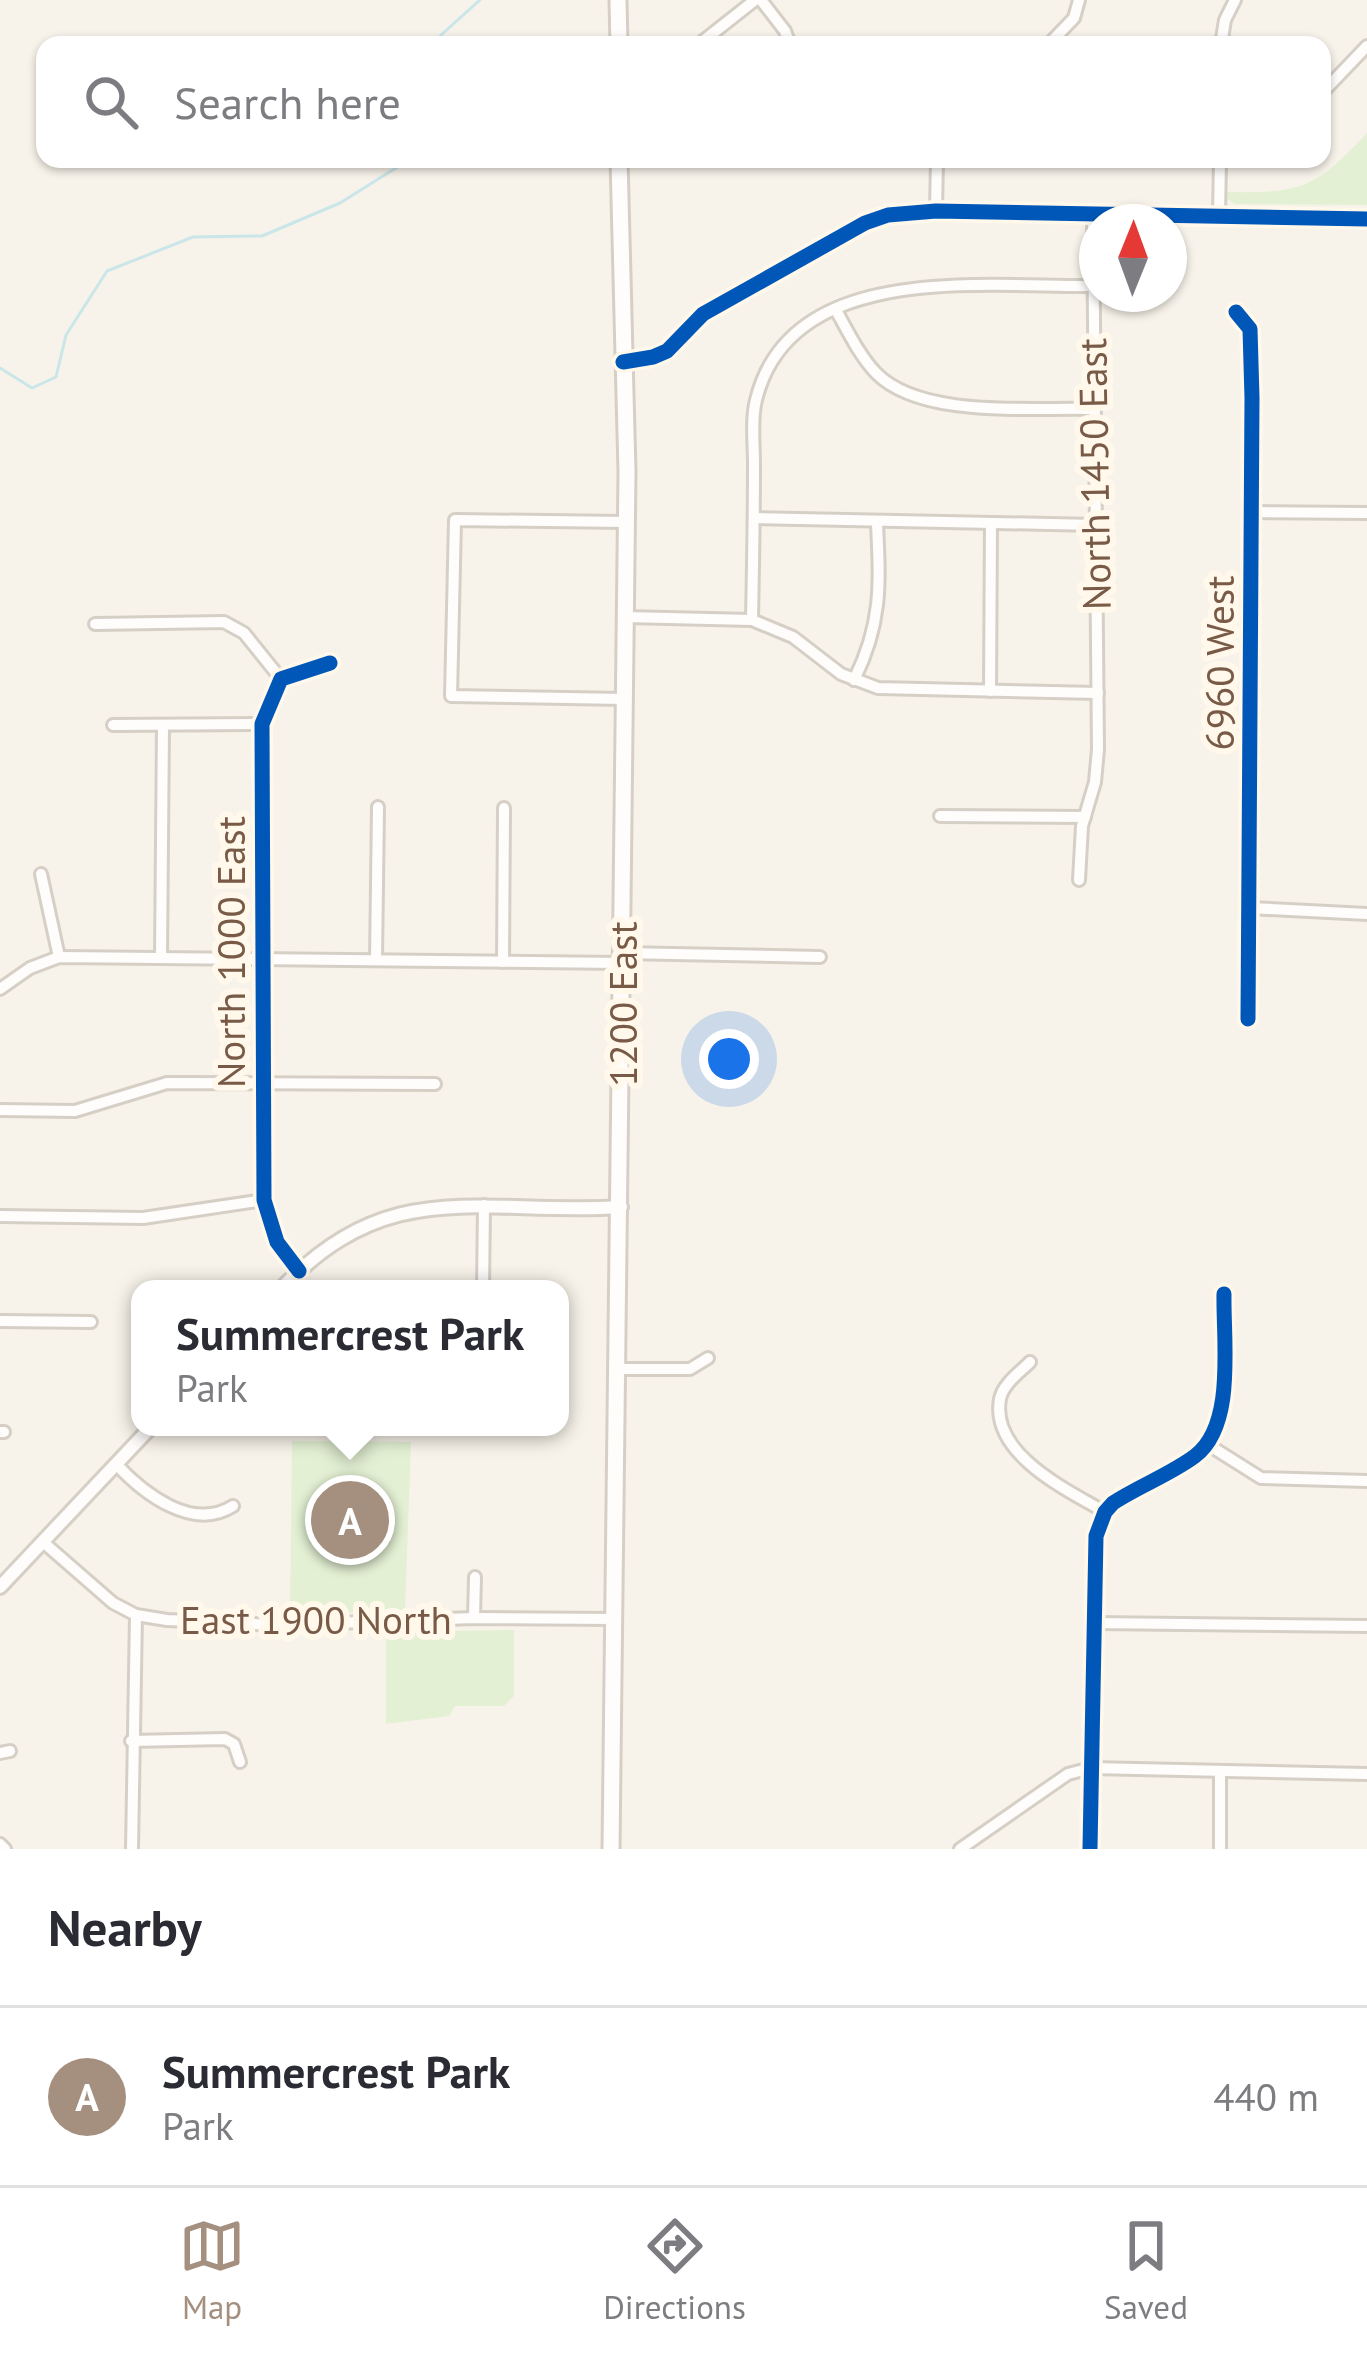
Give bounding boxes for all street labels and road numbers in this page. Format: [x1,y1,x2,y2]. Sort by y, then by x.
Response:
street label: North 1450 East [1066,338,1122,610]
street label: 6960 West [1194,576,1245,750]
street label: North 1000 East [205,816,256,1088]
street label: 1200 East [597,921,648,1087]
street label: East 1900 North [180,1594,452,1645]

